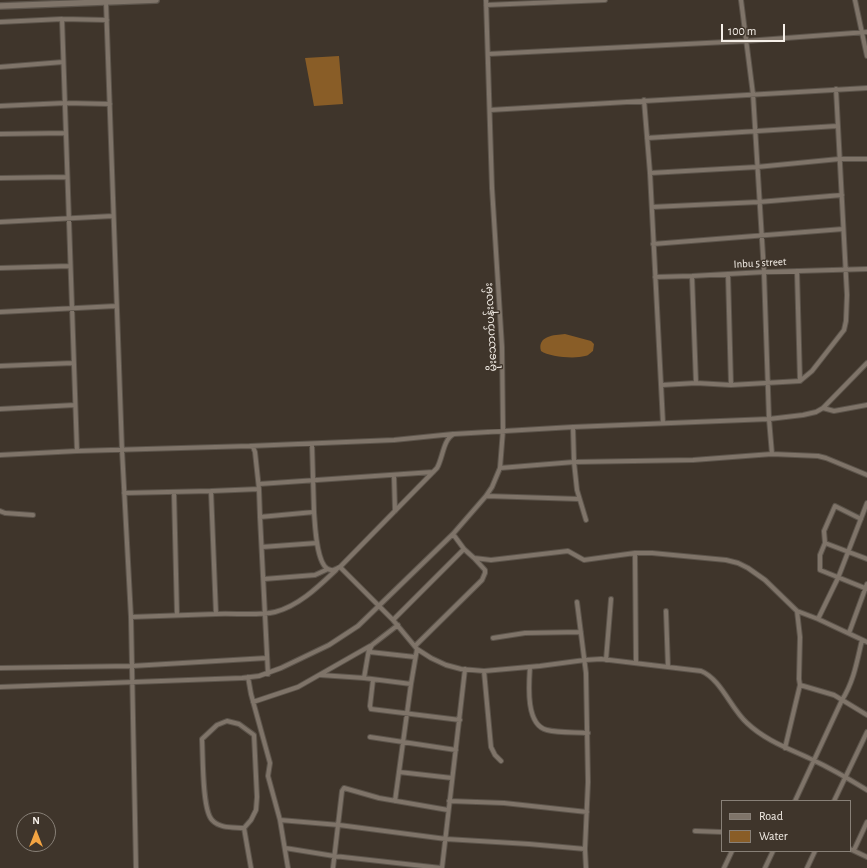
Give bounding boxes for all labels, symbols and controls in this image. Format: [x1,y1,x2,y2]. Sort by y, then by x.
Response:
scale bar [723,16,787,42]
text: 100 m [728,25,756,37]
street label: Inbu 5 street [733,255,787,271]
street label: မိုးသောက်ပန်းလမ်း [482,282,500,372]
legend [721,800,851,852]
text: Road [759,810,783,822]
north arrow [16,812,56,852]
text: N [32,815,40,826]
text: Water [759,830,788,842]

